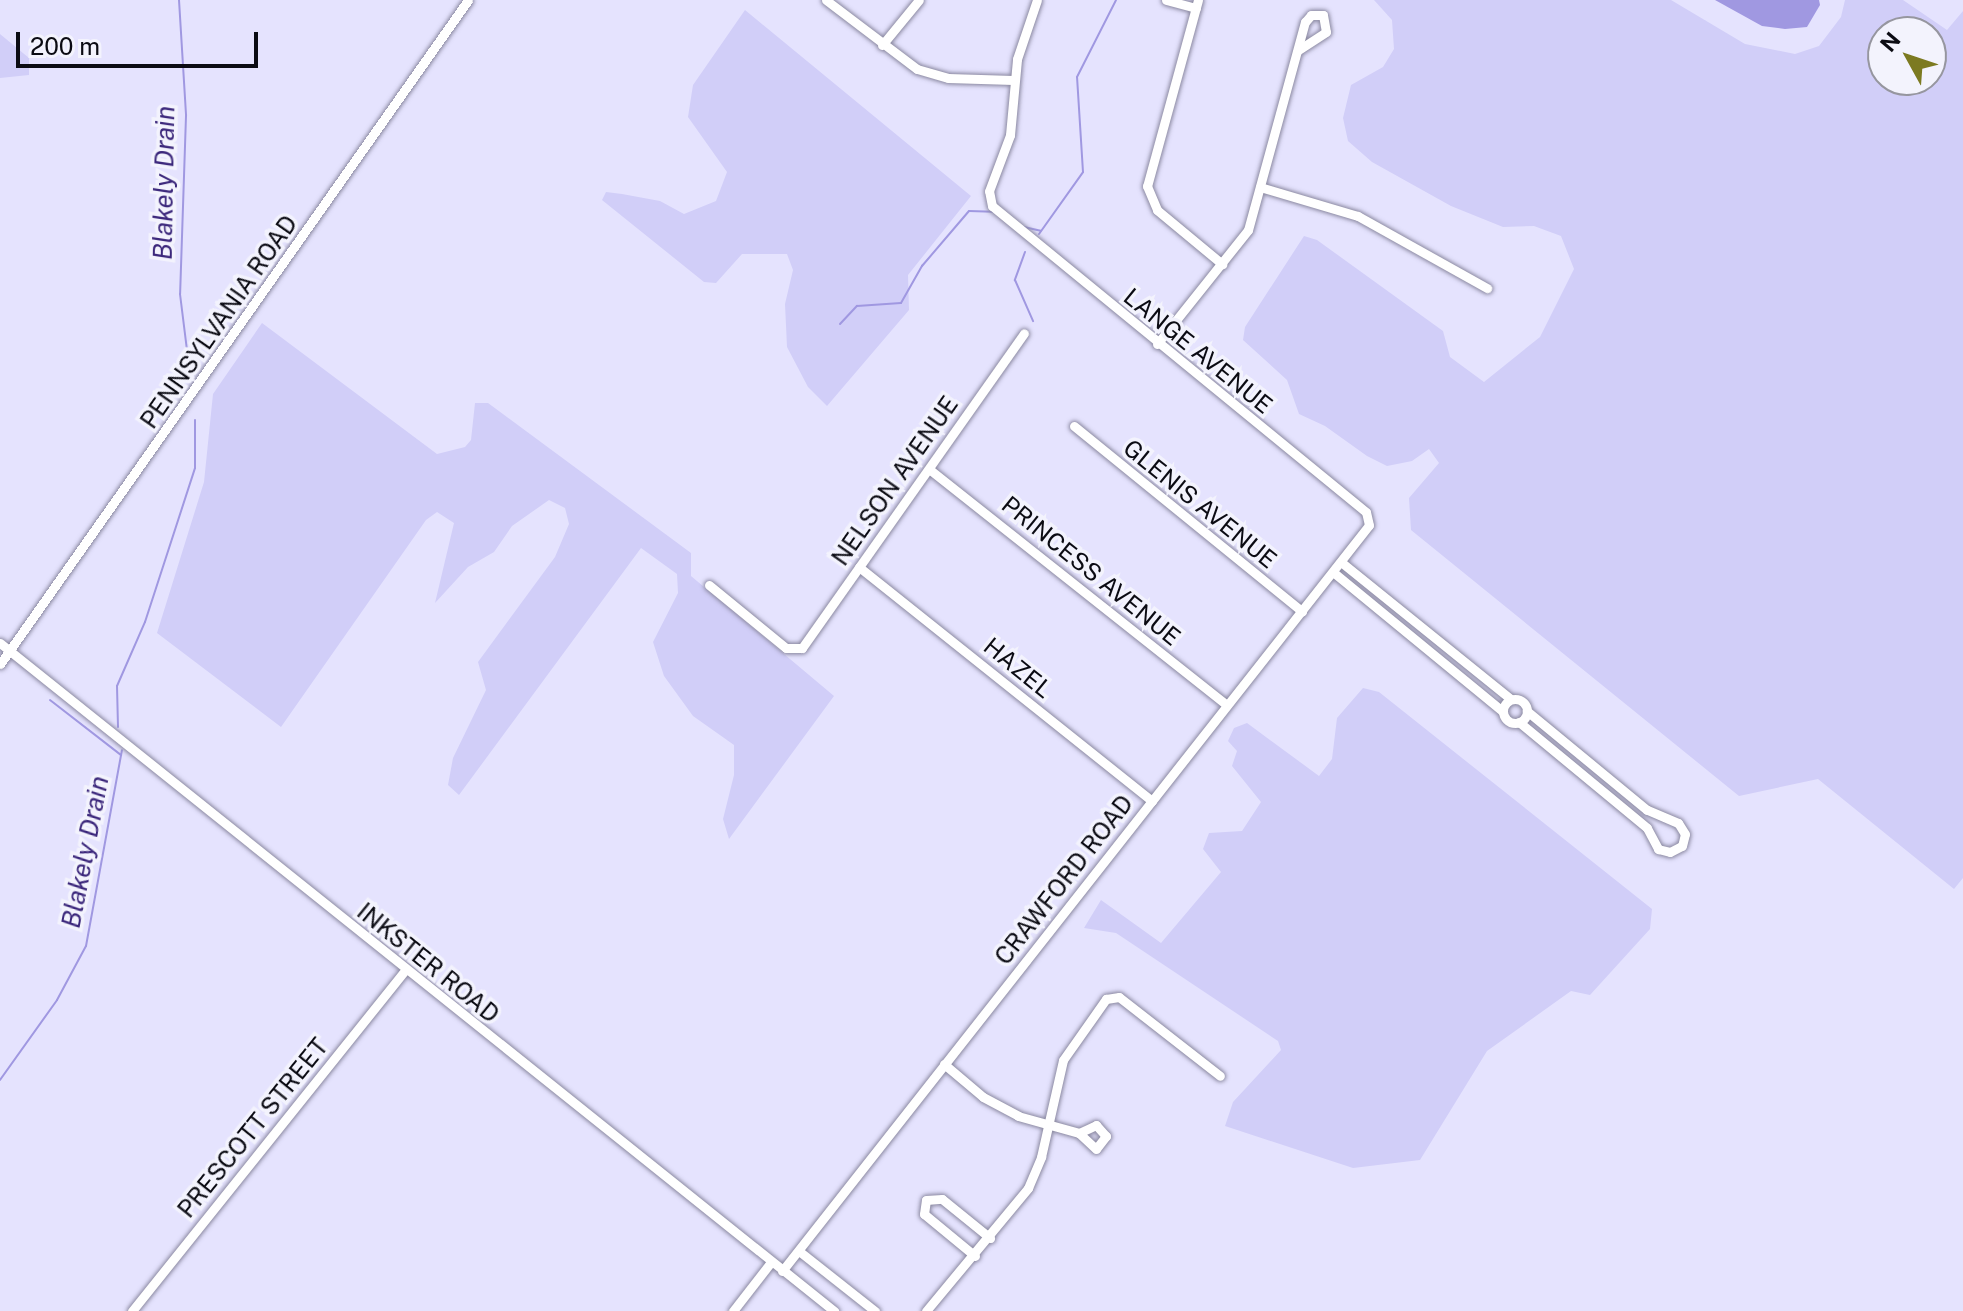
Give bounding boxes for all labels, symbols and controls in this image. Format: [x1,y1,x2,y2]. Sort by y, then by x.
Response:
scale bar [20,16,262,66]
north arrow [1867,16,1947,96]
text: N [1875,27,1906,57]
text: 200 m [30,32,100,60]
water label: Blakely Drain [147,106,181,260]
street label: PENNSYLVANIA ROAD [135,210,303,434]
street label: LANGE AVENUE [1118,282,1278,420]
street label: NELSON AVENUE [826,391,964,571]
street label: GLENIS AVENUE [1118,434,1282,574]
street label: PRINCESS AVENUE [996,490,1186,652]
street label: HAZEL [978,632,1058,704]
water label: Blakely Drain [55,773,115,931]
street label: CRAWFORD ROAD [989,790,1139,970]
street label: INKSTER ROAD [351,897,505,1029]
street label: PRESCOTT STREET [172,1033,334,1223]

